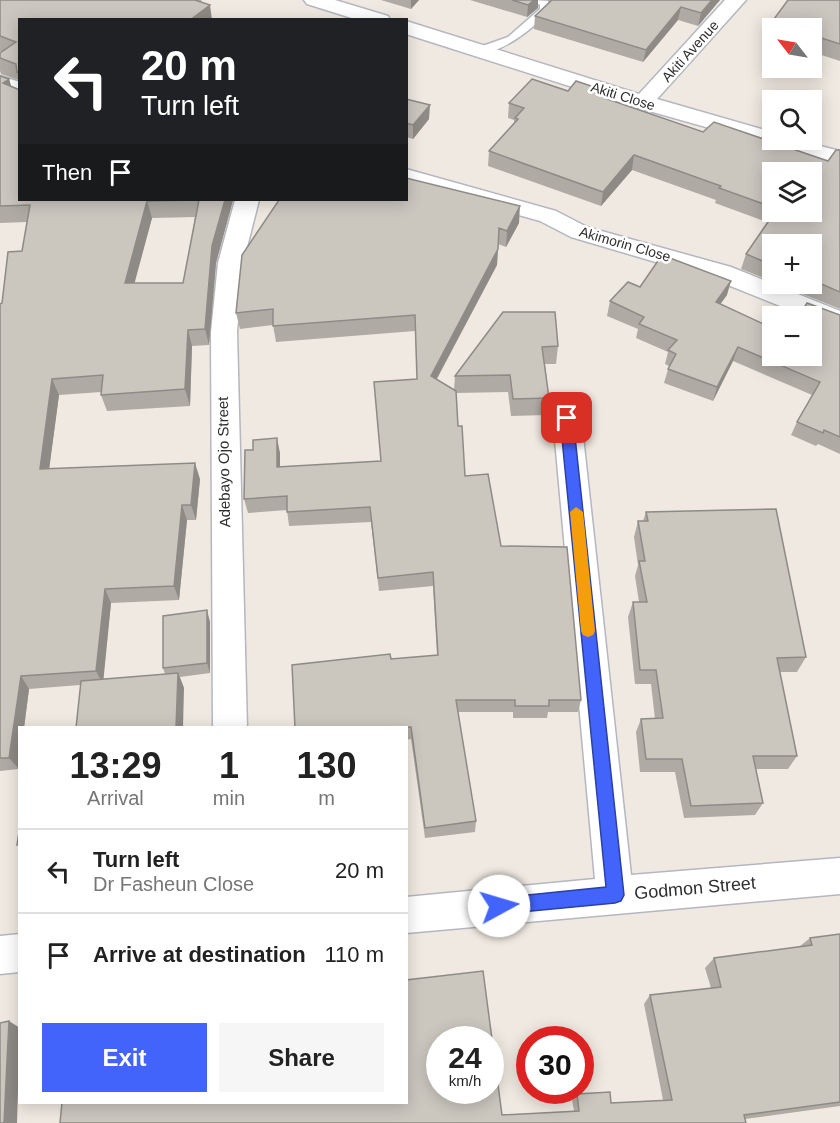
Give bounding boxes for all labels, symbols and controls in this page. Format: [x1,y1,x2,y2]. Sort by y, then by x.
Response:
street label: Akiti Avenue [658,17,722,85]
north arrow [762,18,822,78]
map controls [762,18,822,366]
icon: left [42,42,120,120]
text: 20 m [141,42,237,89]
street label: Akiti Close [589,79,657,113]
button: search [762,90,822,150]
text: Turn left [141,91,239,121]
icon: arrive [104,156,137,189]
text: Then [42,160,92,185]
button: layers [762,162,822,222]
street label: Akimorin Close [578,223,673,265]
button: + [762,234,822,294]
button: − [762,306,822,366]
pin [541,392,592,443]
street label: Adebayo Ojo Street [214,396,233,528]
icon: arrive [550,401,583,434]
text: 13:29 [69,745,161,786]
text: 1 [219,745,239,786]
text: 130 [296,745,357,786]
text: Arrival [87,787,144,809]
text: min [213,787,245,809]
text: m [318,787,335,809]
text: Turn left [93,847,179,872]
icon: left [42,855,75,888]
text: 20 m [335,858,384,883]
text: Dr Fasheun Close [93,873,254,895]
street label: Godmon Street [633,873,757,903]
position arrow [467,874,531,938]
icon: arrive [42,939,75,972]
text: Arrive at destination [93,942,306,967]
text: 110 m [324,942,384,967]
button: Exit [42,1023,207,1092]
button: Share [219,1023,384,1092]
speed limit sign: 30 [516,1026,594,1104]
text: 24 [448,1041,482,1074]
text: km/h [449,1072,481,1089]

